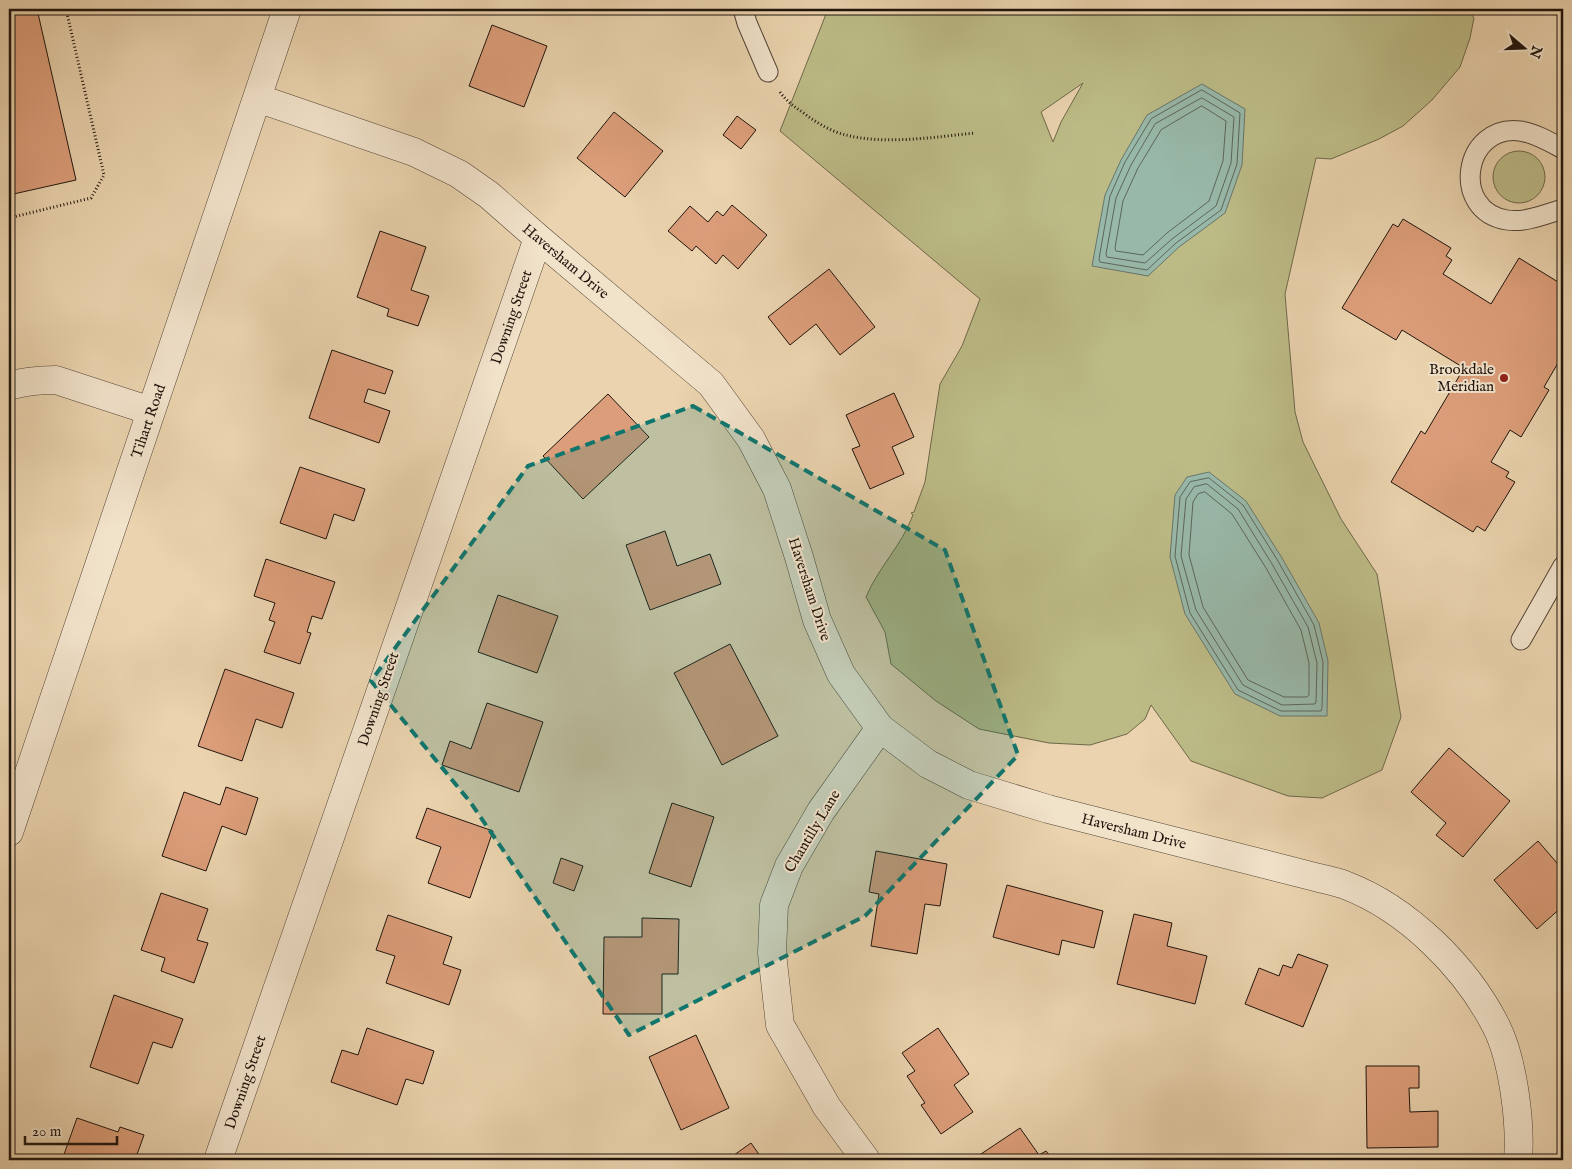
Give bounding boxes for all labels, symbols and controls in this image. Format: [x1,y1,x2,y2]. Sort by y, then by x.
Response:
north arrow [1500,22,1550,72]
text: N [1525,42,1546,61]
street label: Haversham Drive [518,219,613,303]
street label: Downing Street [486,268,536,367]
place label: Brookdale Meridian [1429,360,1494,396]
marker: Brookdale Meridian [1498,372,1510,384]
street label: Tihart Road [127,381,170,461]
street label: Haversham Drive [784,535,835,643]
street label: Downing Street [353,650,403,749]
street label: Chantilly Lane [780,786,845,876]
street label: Haversham Drive [1079,809,1189,854]
street label: Downing Street [220,1033,270,1132]
scale bar [25,1114,118,1146]
text: 20 m [32,1122,62,1141]

